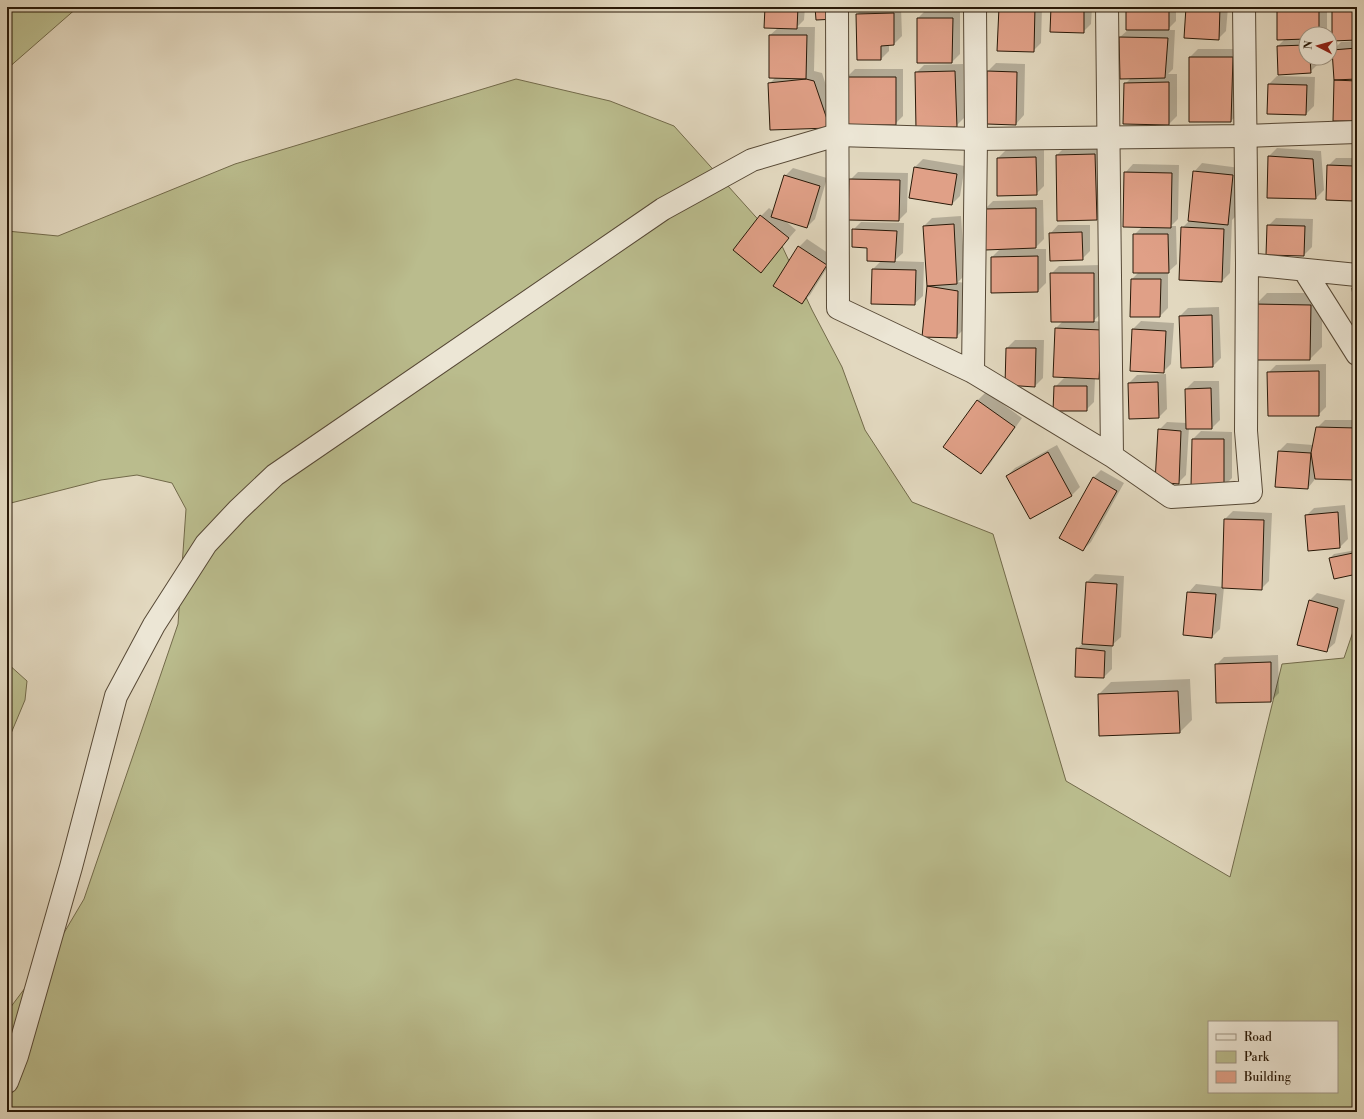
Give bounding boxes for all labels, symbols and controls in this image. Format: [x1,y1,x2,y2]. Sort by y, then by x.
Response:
north arrow [1298,26,1338,66]
text: N [1302,40,1316,50]
legend [1208,1021,1338,1093]
text: Road [1244,1030,1272,1045]
text: Park [1244,1050,1270,1065]
text: Building [1243,1070,1292,1085]

